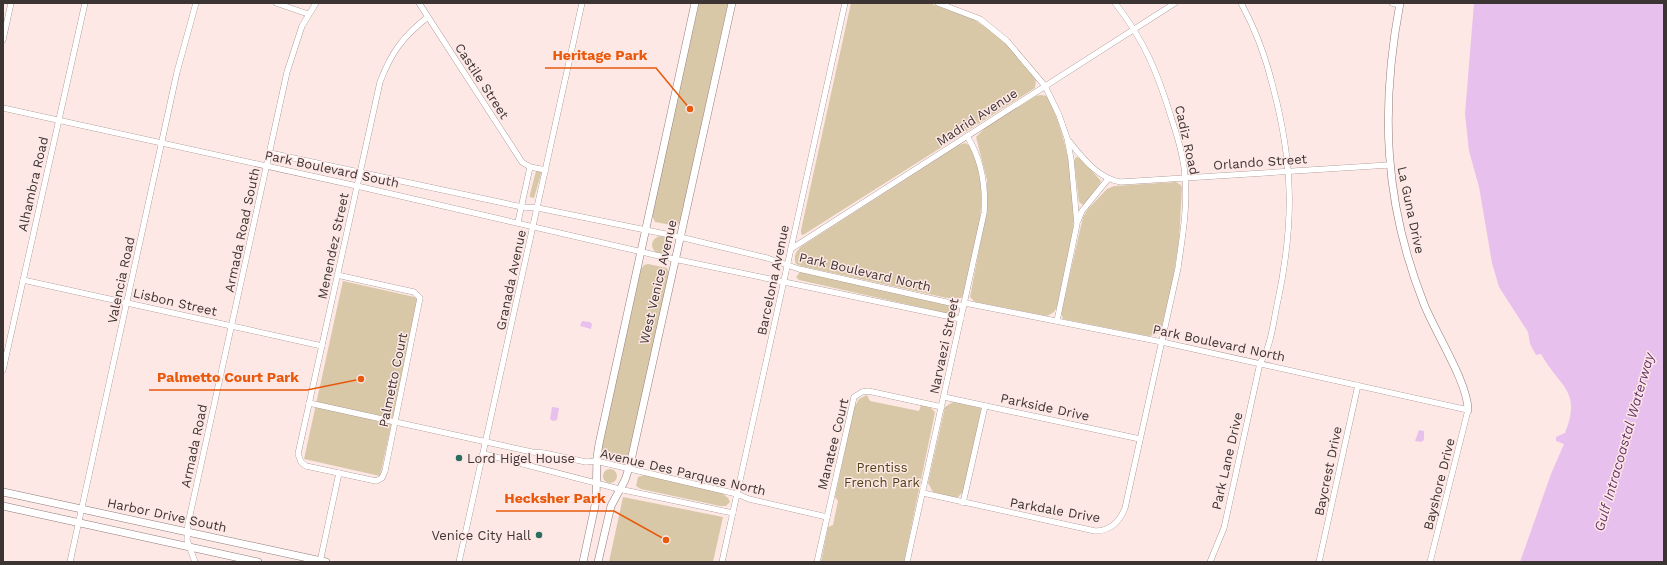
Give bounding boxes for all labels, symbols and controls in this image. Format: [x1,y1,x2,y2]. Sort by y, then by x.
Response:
street label: Castile Street [452,40,512,122]
callout: Heritage Park [545,42,656,68]
text: Heritage Park [552,47,648,63]
street label: Madrid Avenue [934,85,1020,149]
street label: Cadiz Road [1172,104,1202,176]
street label: Alhambra Road [15,135,51,233]
street label: Park Boulevard South [263,147,401,191]
street label: Orlando Street [1213,151,1308,173]
street label: La Guna Drive [1394,165,1428,255]
street label: Armada Road South [221,166,263,294]
street label: Menendez Street [314,191,352,301]
street label: West Venice Avenue [636,218,680,346]
street label: Barcelona Avenue [754,223,792,337]
street label: Granada Avenue [493,228,529,332]
street label: Valencia Road [104,235,138,325]
street label: Park Boulevard North [798,250,932,294]
street label: Lisbon Street [132,285,219,319]
street label: Narvaezi Street [927,296,962,395]
street label: Park Boulevard North [1151,322,1287,364]
street label: Palmetto Court [376,331,410,429]
water label: Gulf Intracoastal Waterway [1591,350,1657,533]
callout: Palmetto Court Park [149,364,307,390]
text: Palmetto Court Park [157,369,299,385]
street label: Parkside Drive [999,390,1091,424]
street label: Manatee Court [814,396,852,491]
street label: Armada Road [178,403,210,489]
street label: Park Lane Drive [1208,411,1246,511]
street label: Baycrest Drive [1311,425,1345,517]
street label: Bayshore Drive [1420,437,1458,531]
street label: Avenue Des Parques North [599,446,767,498]
place label: Lord Higel House [467,451,575,466]
marker: Lord Higel House [454,453,464,463]
park label: Prentiss French Park [844,460,921,490]
callout: Hecksher Park [496,485,614,511]
text: Hecksher Park [504,490,606,506]
street label: Harbor Drive South [106,495,228,535]
street label: Parkdale Drive [1009,495,1101,525]
place label: Venice City Hall [432,528,531,543]
marker: Venice City Hall [534,530,544,540]

